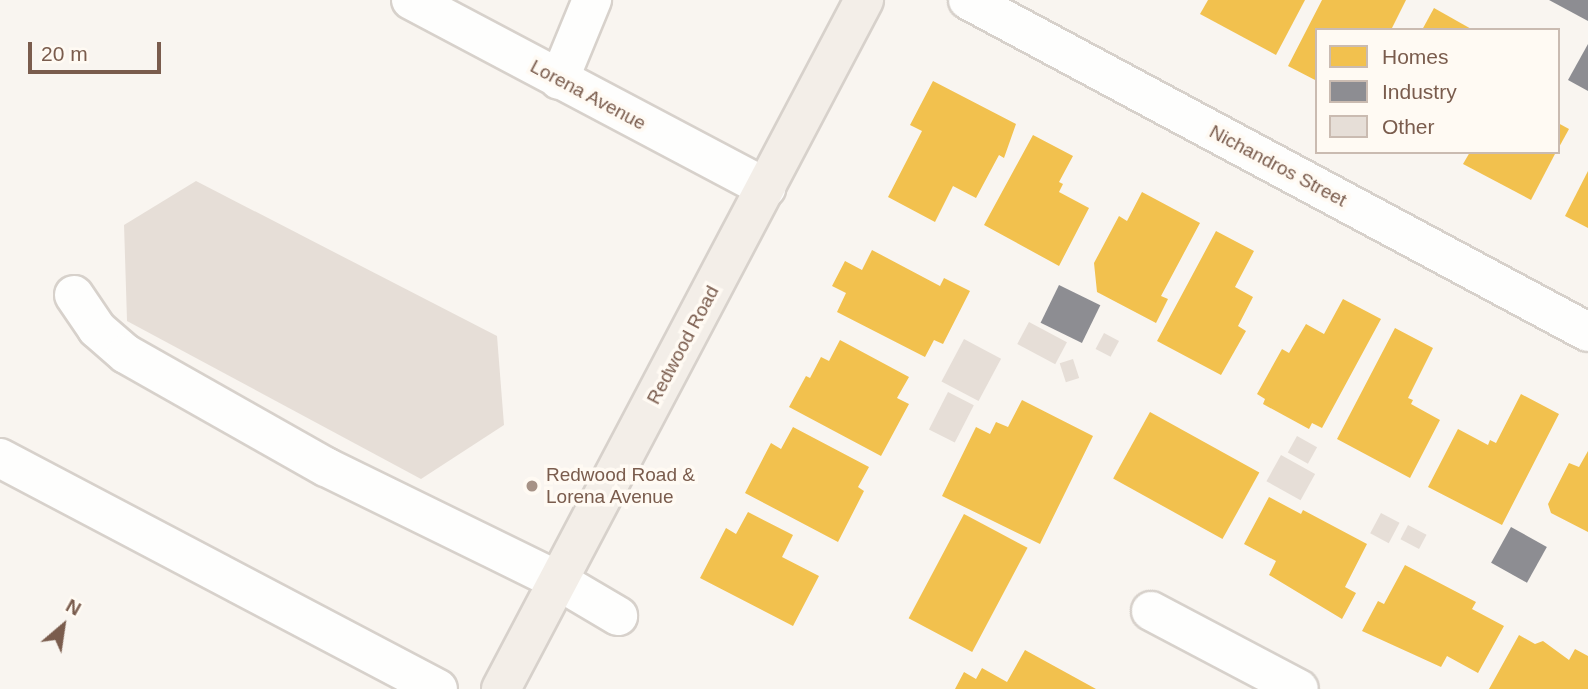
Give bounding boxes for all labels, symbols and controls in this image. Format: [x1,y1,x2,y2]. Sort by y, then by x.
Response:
scale bar [32,28,164,72]
legend [1315,28,1560,154]
text: 20 m [41,42,88,65]
text: Homes [1382,45,1449,68]
street label: Lorena Avenue [526,55,650,135]
text: Industry [1382,80,1457,103]
text: Other [1382,115,1435,138]
street label: Nichandros Street [1206,120,1350,212]
street label: Redwood Road [642,282,724,408]
place label: Redwood Road & Lorena Avenue [546,464,695,508]
marker: Redwood Road & Lorena Avenue [524,478,540,494]
north arrow [28,591,98,661]
text: N [62,595,85,620]

